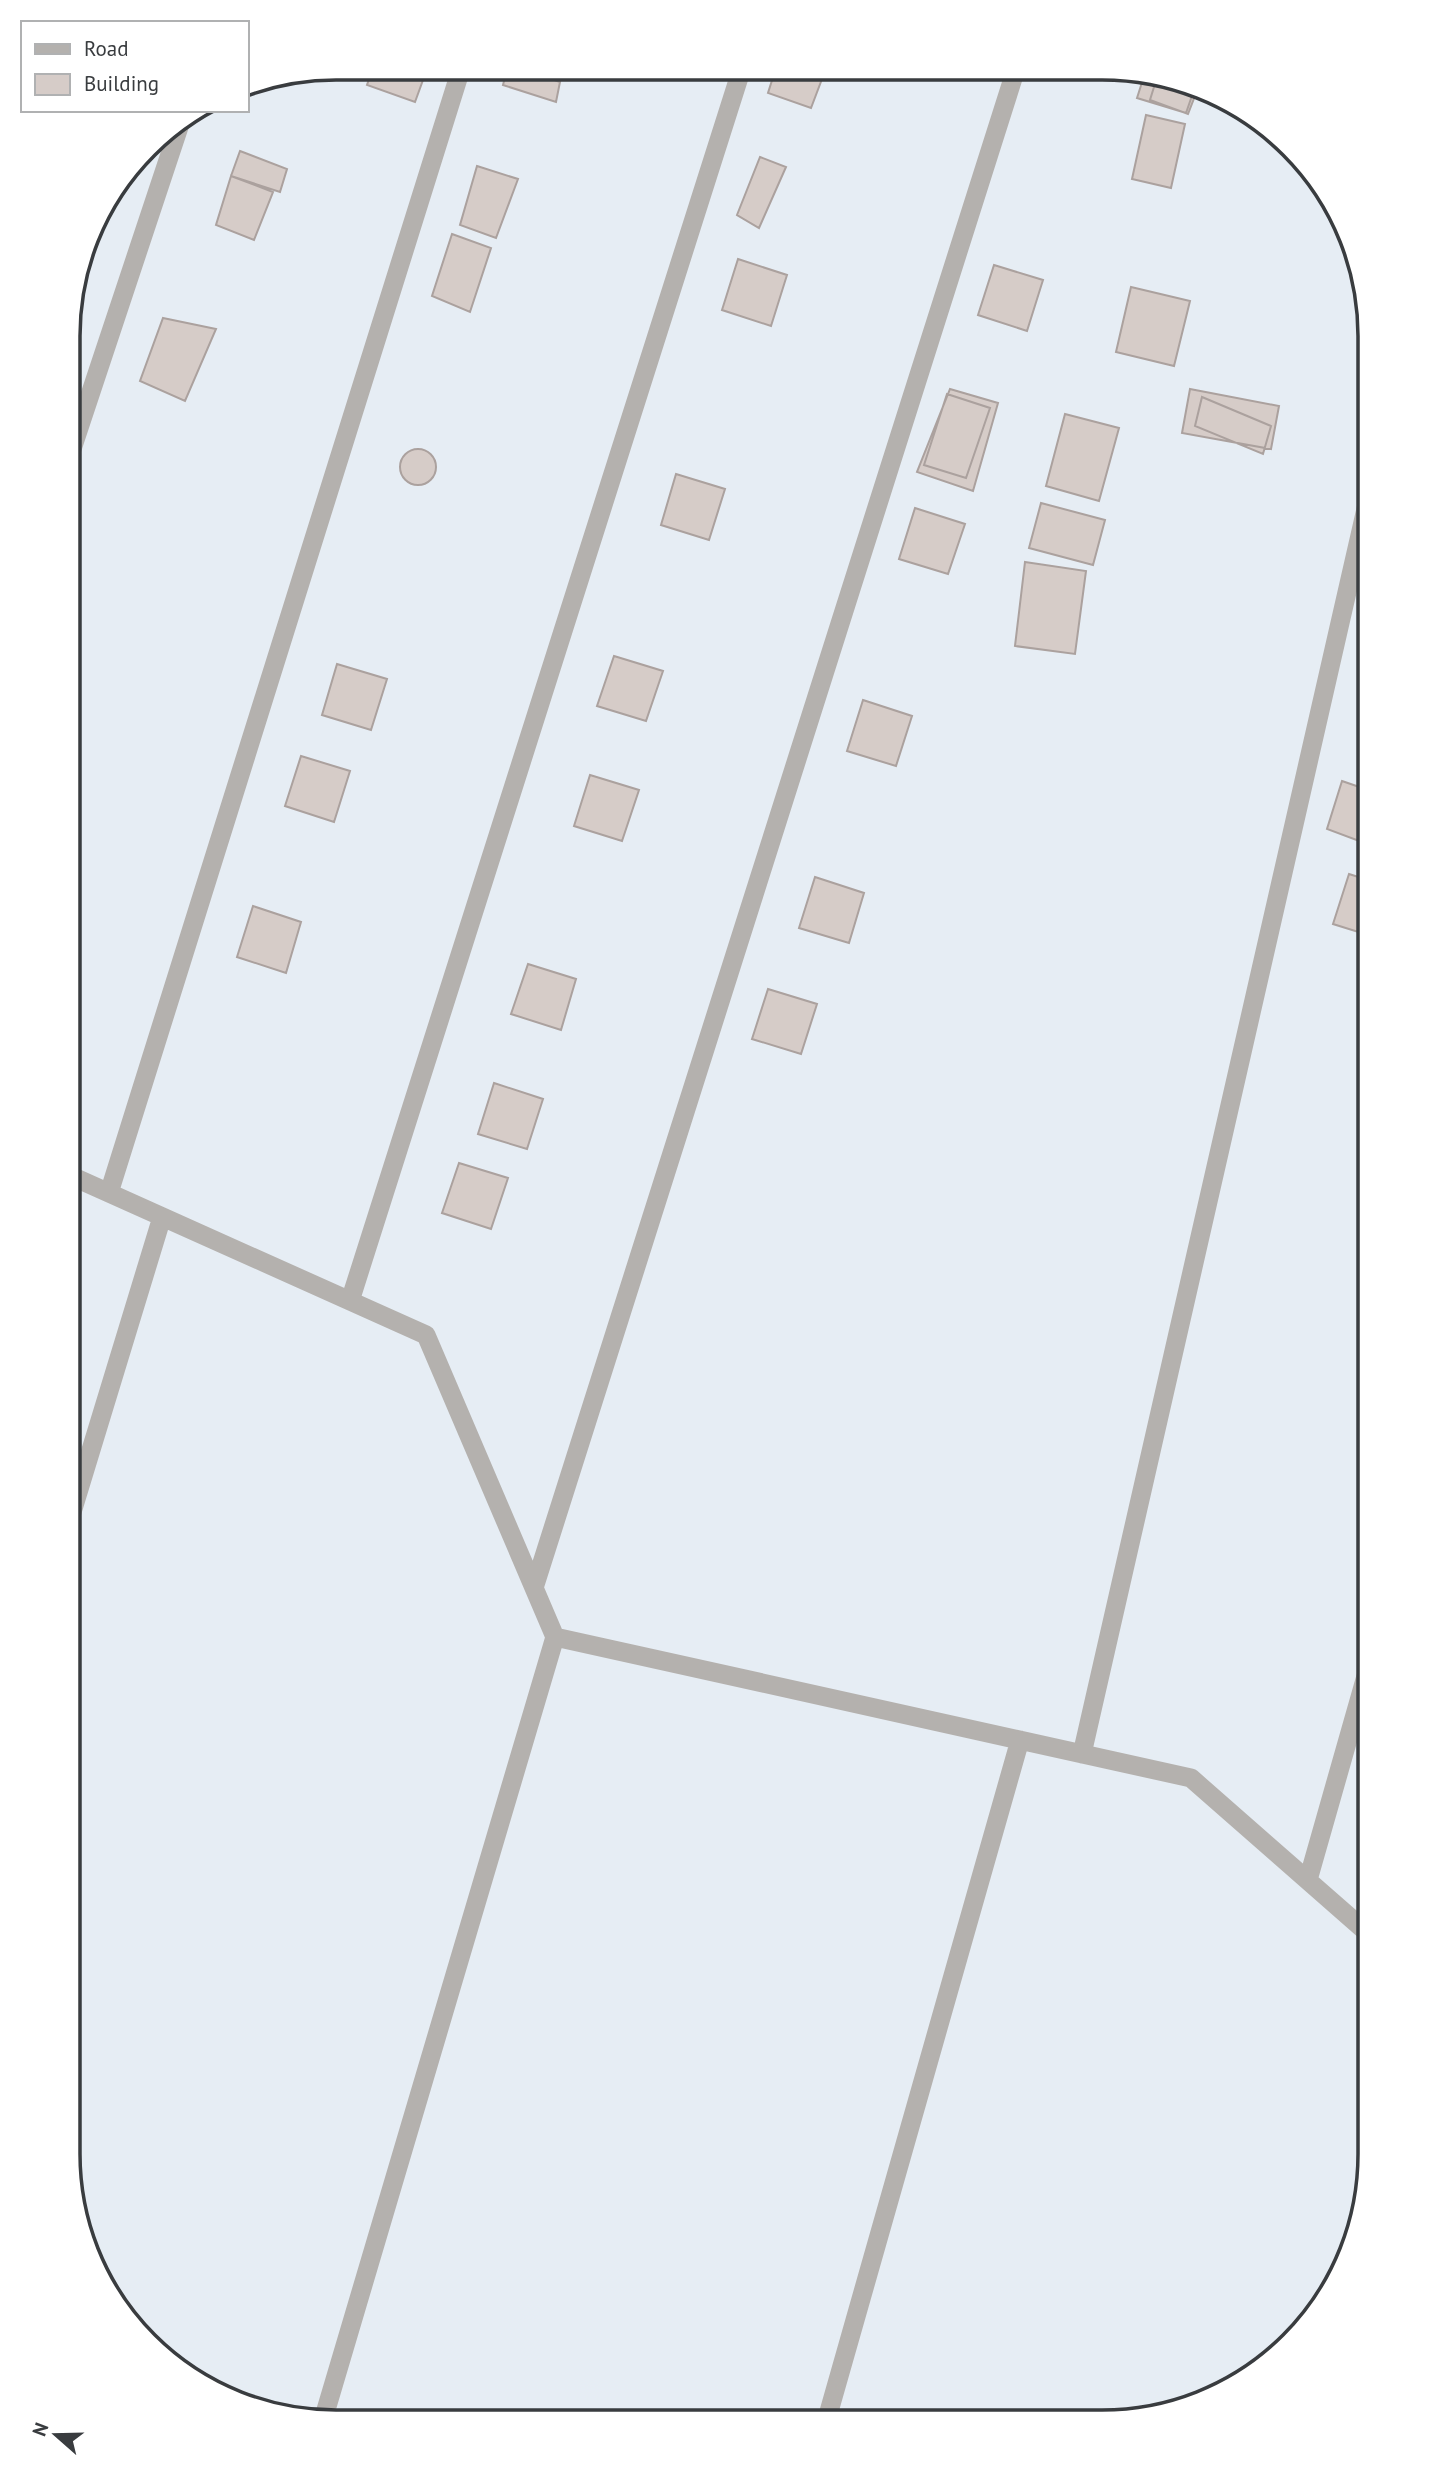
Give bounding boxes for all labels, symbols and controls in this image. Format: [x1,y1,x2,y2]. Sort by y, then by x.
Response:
legend [21,21,248,112]
text: Road [84,35,128,62]
text: Building [84,70,159,97]
north arrow [21,2400,91,2470]
text: N [27,2419,53,2439]

